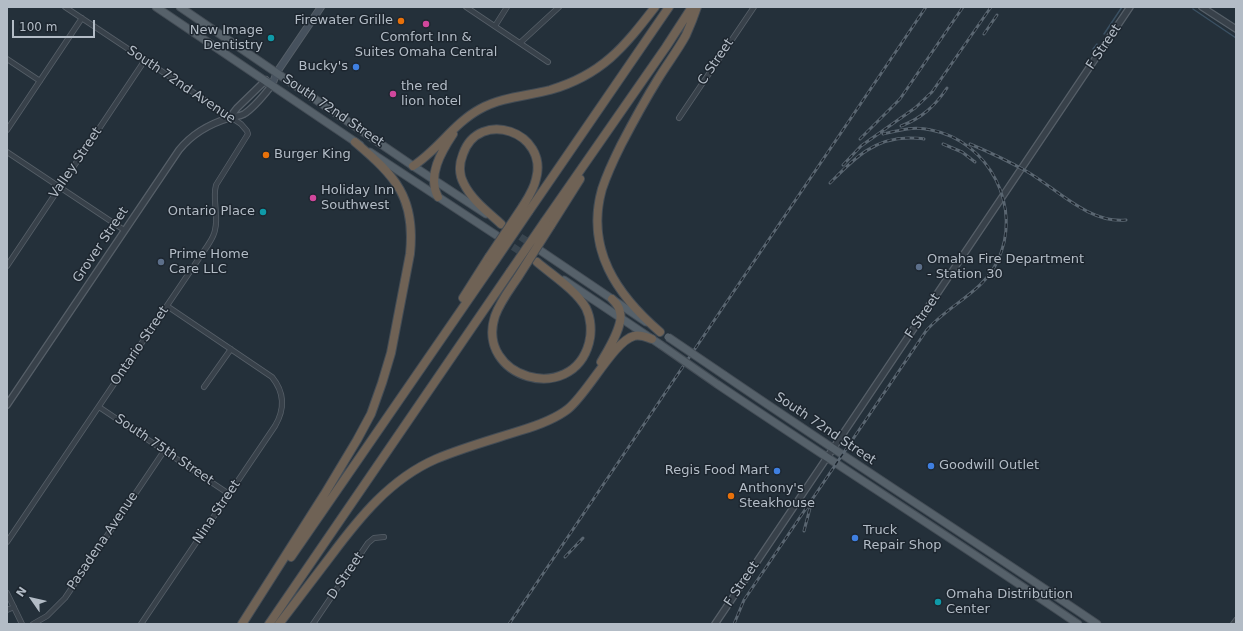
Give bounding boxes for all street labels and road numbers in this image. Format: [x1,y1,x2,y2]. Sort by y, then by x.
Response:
street label: F Street [1083,21,1125,73]
street label: C Street [695,36,737,88]
street label: South 72nd Avenue [124,43,238,127]
street label: South 72nd Street [279,71,387,151]
street label: Valley Street [46,124,106,202]
street label: Grover Street [70,204,132,286]
street label: F Street [902,290,944,342]
street label: Ontario Street [108,303,172,389]
street label: South 72nd Street [771,389,879,469]
street label: South 75th Street [112,411,216,489]
street label: Nina Street [190,477,244,547]
street label: Pasadena Avenue [64,489,142,593]
street label: D Street [325,549,367,603]
street label: F Street [721,558,763,610]

